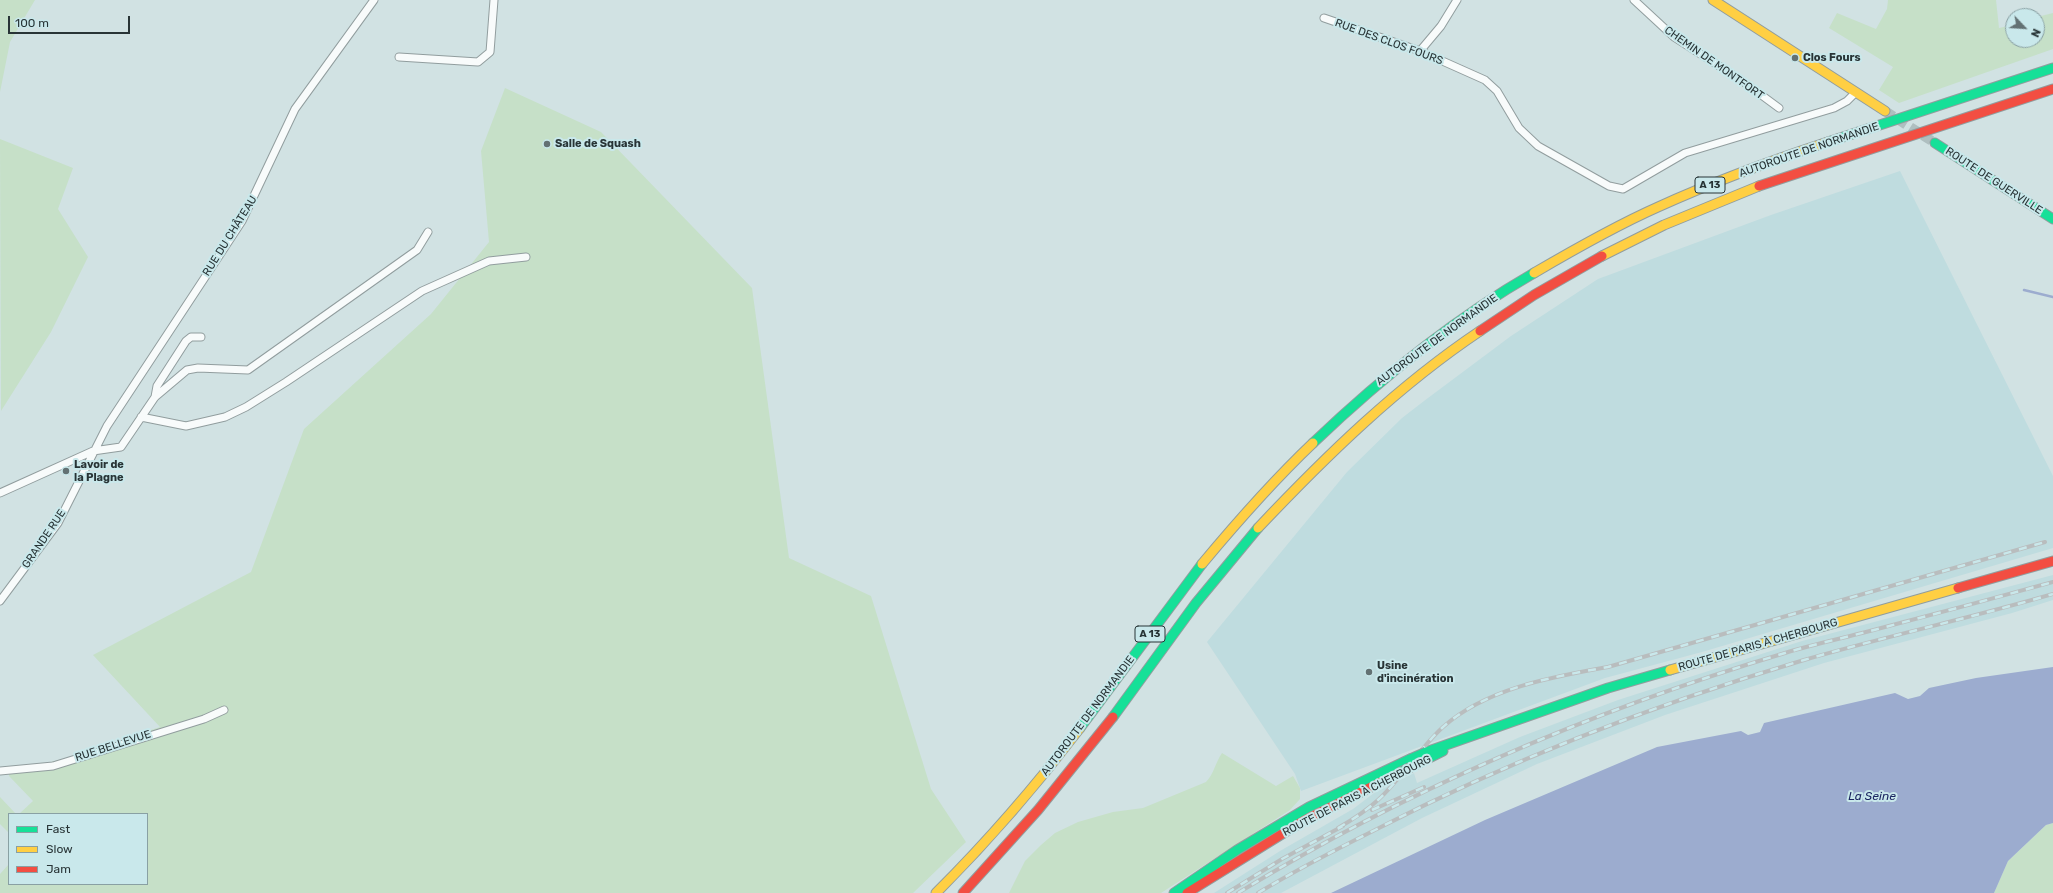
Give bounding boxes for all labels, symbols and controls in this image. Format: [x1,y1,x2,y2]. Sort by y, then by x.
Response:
scale bar [10,8,132,34]
north arrow [2005,8,2045,48]
text: 100 m [15,16,49,30]
street label: RUE DES CLOS FOURS [1333,16,1445,68]
street label: CHEMIN DE MONTFORT [1662,24,1766,102]
text: N [2028,27,2043,39]
place label: Clos Fours [1803,51,1861,65]
marker: Clos Fours [1790,53,1800,63]
street label: AUTOROUTE DE NORMANDIE [1737,120,1881,180]
place label: Salle de Squash [555,137,641,151]
marker: Salle de Squash [542,139,552,149]
street label: ROUTE DE GUERVILLE [1943,145,2045,217]
road number: A 13 [1695,177,1725,193]
street label: RUE DU CHÂTEAU [200,194,260,278]
street label: AUTOROUTE DE NORMANDIE [1374,291,1500,389]
place label: Lavoir de la Plagne [74,458,124,484]
marker: Lavoir de la Plagne [61,466,71,476]
street label: GRANDE RUE [19,507,69,571]
street label: ROUTE DE PARIS À CHERBOURG [1677,616,1839,674]
road number: A 13 [1135,626,1165,642]
street label: AUTOROUTE DE NORMANDIE [1039,653,1137,779]
place label: Usine d'incinération [1377,659,1453,685]
marker: Usine d'incinération [1364,667,1374,677]
street label: RUE BELLEVUE [73,728,153,764]
street label: ROUTE DE PARIS À CHERBOURG [1280,753,1434,839]
water label: La Seine [1848,790,1896,804]
legend [8,813,148,885]
text: Fast [46,822,70,836]
text: Slow [46,842,73,856]
text: Jam [46,862,71,876]

